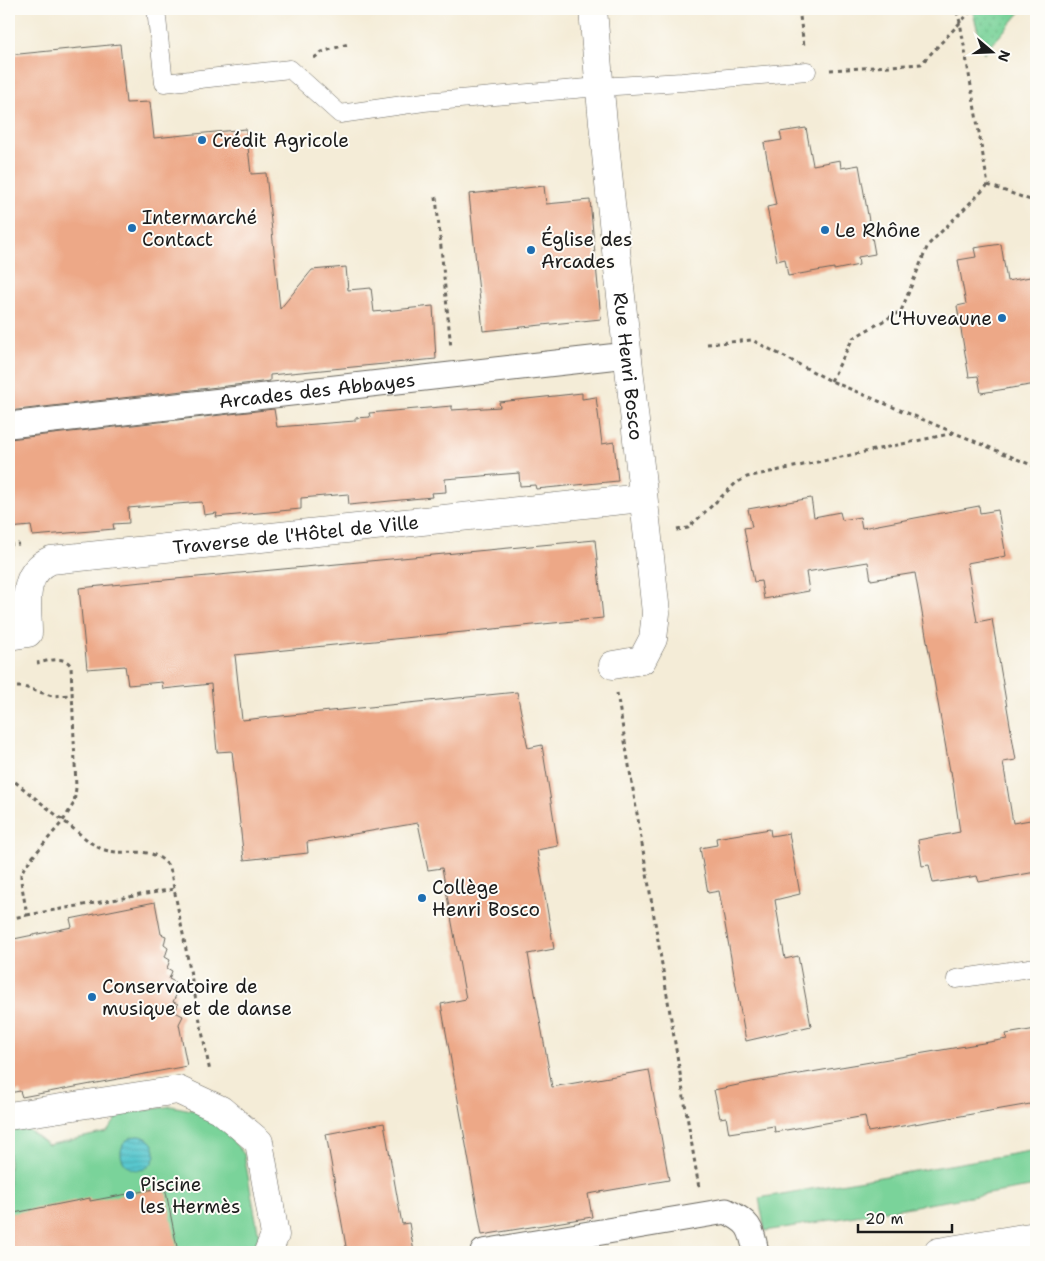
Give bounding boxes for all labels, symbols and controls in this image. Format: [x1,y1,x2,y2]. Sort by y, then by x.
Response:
north arrow [968,28,1018,78]
text: N [994,48,1015,64]
place label: Crédit Agricole [212,128,349,153]
marker: Crédit Agricole [196,134,208,146]
place label: Intermarché Contact [142,205,257,252]
place label: Le Rhône [835,218,921,243]
marker: Intermarché Contact [126,222,138,234]
marker: Le Rhône [819,224,831,236]
place label: Église des Arcades [541,226,632,274]
marker: Église des Arcades [525,244,537,256]
street label: Rue Henri Bosco [608,291,650,442]
place label: L'Huveaune [890,306,992,331]
marker: L'Huveaune [996,312,1008,324]
street label: Arcades des Abbayes [218,367,416,414]
street label: Traverse de l'Hôtel de Ville [172,509,420,560]
place label: Collège Henri Bosco [432,875,540,922]
marker: Collège Henri Bosco [416,892,428,904]
place label: Conservatoire de musique et de danse [102,974,292,1021]
marker: Conservatoire de musique et de danse [86,991,98,1003]
place label: Piscine les Hermès [140,1172,241,1219]
marker: Piscine les Hermès [124,1189,136,1201]
scale bar [858,1201,951,1233]
text: 20 m [865,1209,904,1229]

